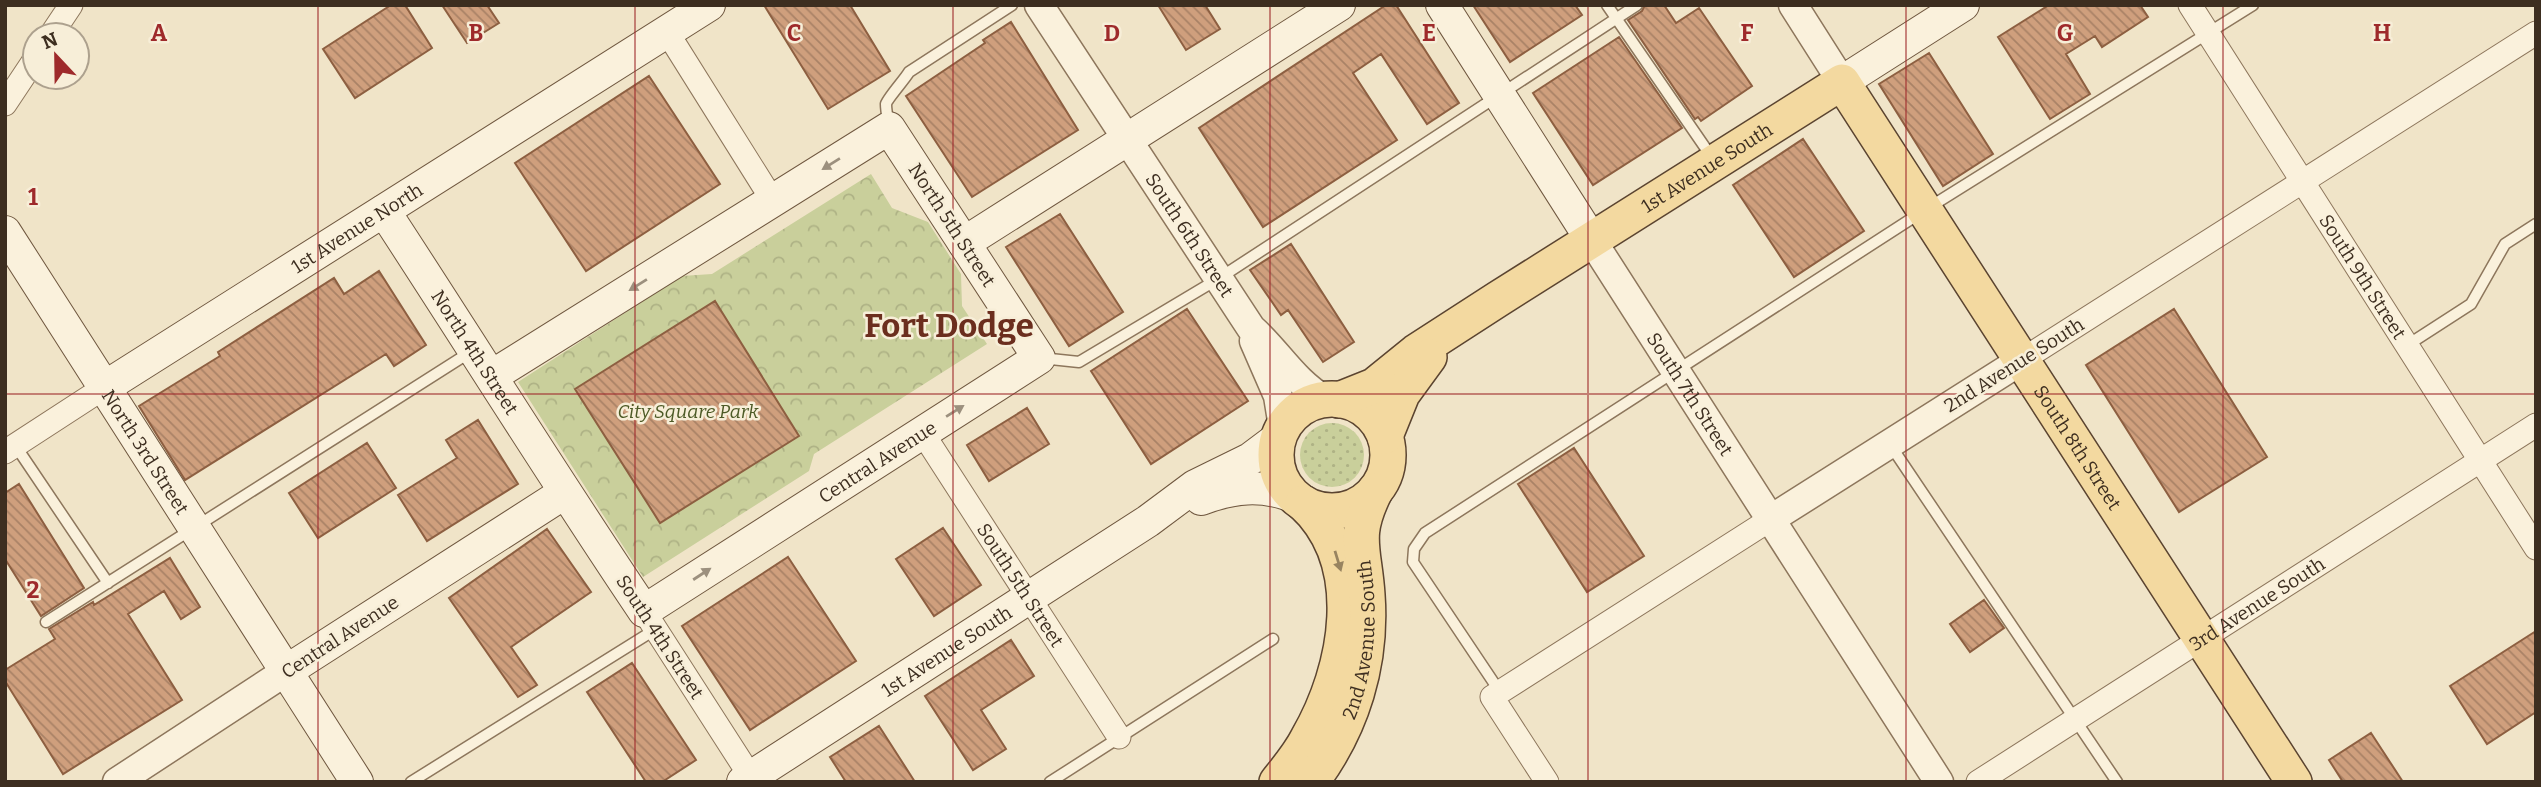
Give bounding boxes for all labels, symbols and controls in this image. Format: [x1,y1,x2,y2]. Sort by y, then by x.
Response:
text: A [151,19,168,47]
text: B [469,19,483,47]
text: C [787,19,801,47]
text: D [1104,19,1120,47]
text: E [1422,19,1436,47]
text: F [1741,19,1754,47]
text: G [2057,19,2074,47]
text: H [2373,19,2391,47]
north arrow [21,21,91,91]
text: N [39,27,61,54]
street label: 1st Avenue South [1637,117,1777,217]
one-way arrow [822,158,841,171]
street label: North 5th Street [904,159,1001,291]
street label: South 6th Street [1141,169,1239,301]
street label: 1st Avenue North [287,178,427,278]
text: 1 [28,183,38,211]
street label: South 9th Street [2315,210,2411,343]
one-way arrow [629,278,648,291]
street label: North 4th Street [427,285,524,419]
district label: Fort Dodge [864,306,1034,346]
street label: 2nd Avenue South [1940,313,2088,417]
street label: South 7th Street [1642,328,1738,460]
street label: South 8th Street [2029,381,2127,514]
street label: North 3rd Street [97,385,194,519]
park label: City Square Park [617,400,759,423]
one-way arrow [945,405,964,418]
street label: Central Avenue [814,415,940,508]
street label: South 5th Street [972,519,1069,651]
one-way arrow [1333,550,1344,571]
street label: 3rd Avenue South [2185,552,2329,655]
street label: 2nd Avenue South [1337,559,1379,722]
one-way arrow [692,568,711,581]
street label: South 4th Street [611,571,709,703]
text: 2 [27,576,40,604]
street label: Central Avenue [277,591,403,683]
street label: 1st Avenue South [877,600,1016,701]

